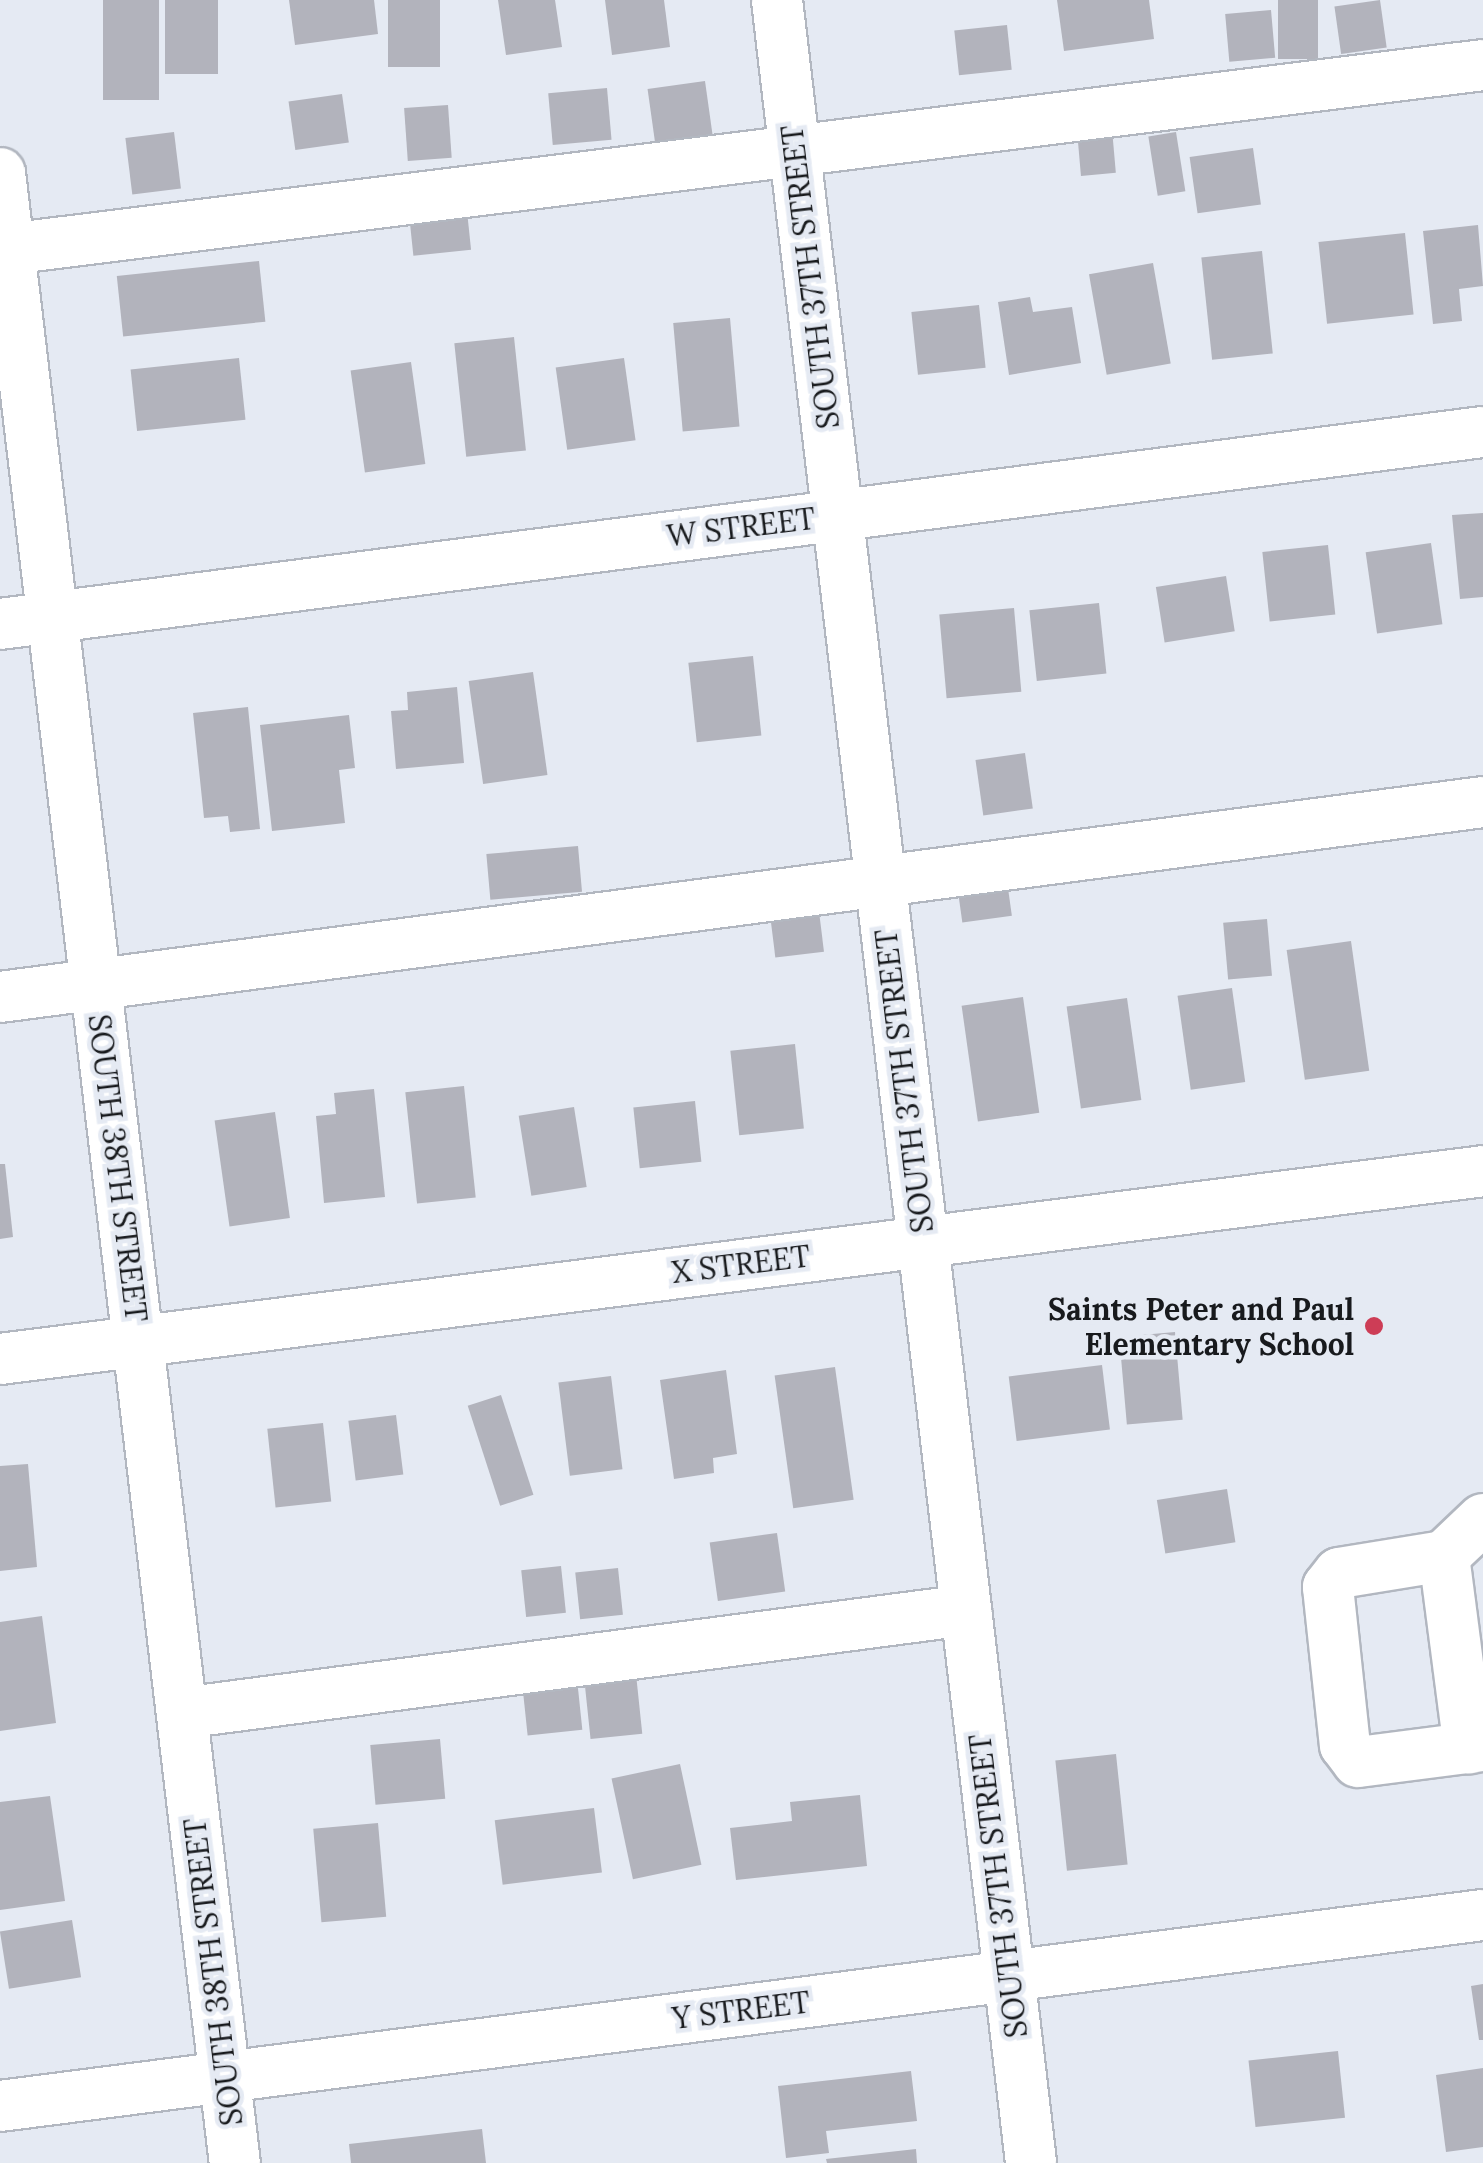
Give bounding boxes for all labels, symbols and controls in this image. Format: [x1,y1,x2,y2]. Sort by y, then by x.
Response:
street label: SOUTH 37TH STREET [774,123,846,431]
street label: W STREET [665,500,817,554]
street label: SOUTH 37TH STREET [868,927,940,1235]
street label: SOUTH 38TH STREET [81,1012,155,1324]
street label: X STREET [670,1238,812,1290]
place label: Saints Peter and Paul Elementary School [1048,1291,1354,1362]
marker: Saints Peter and Paul Elementary School [1363,1315,1385,1337]
street label: SOUTH 37TH STREET [962,1732,1034,2040]
street label: SOUTH 38TH STREET [176,1816,250,2128]
street label: Y STREET [670,1984,812,2036]

